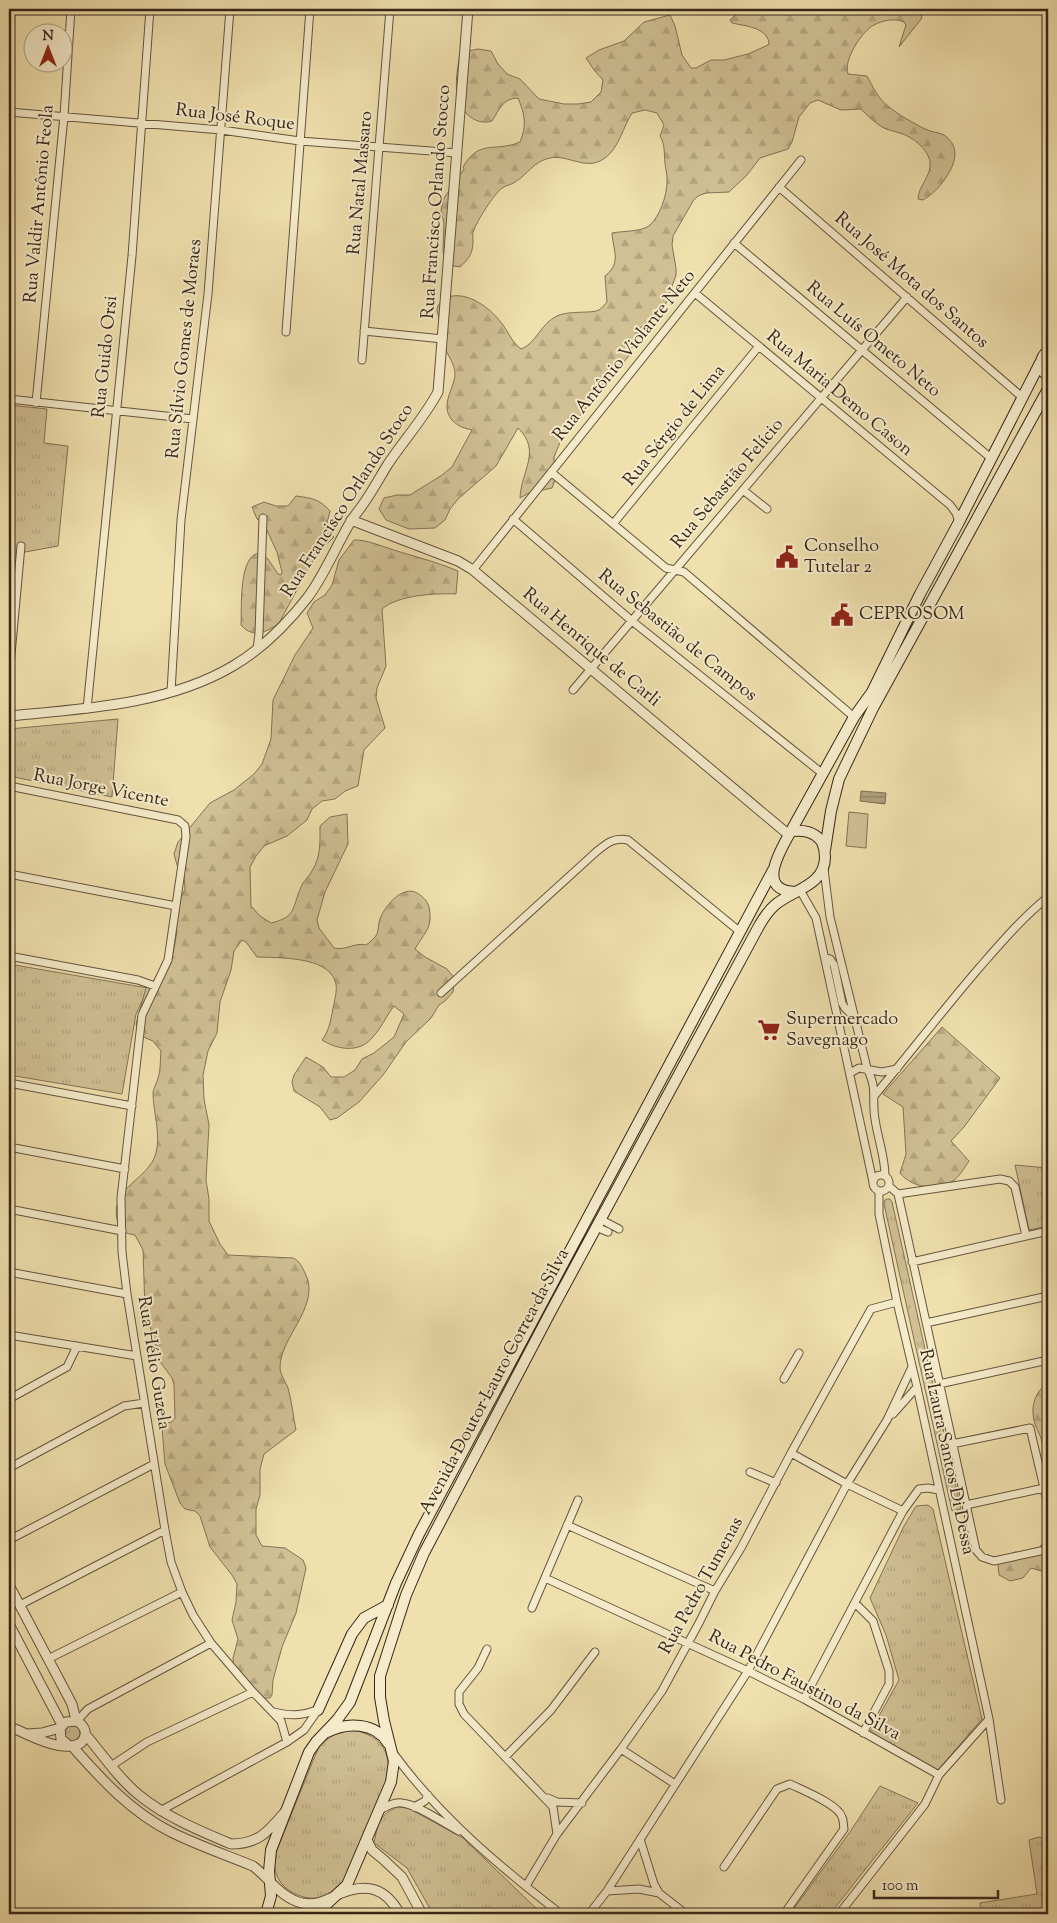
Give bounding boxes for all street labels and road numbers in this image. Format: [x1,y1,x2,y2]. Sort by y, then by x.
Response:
street label: Rua Francisco Orlando Stocco [416,84,458,320]
street label: Rua José Roque [174,98,296,138]
street label: Rua Valdir Antônio Feola [18,104,62,304]
street label: Rua Natal Massaro [342,110,380,256]
street label: Rua José Mota dos Santos [828,207,994,355]
street label: Rua Sílvio Gomes de Moraes [161,238,209,460]
street label: Rua Antônio Violante Neto [548,265,703,447]
street label: Rua Luís Ometo Neto [800,276,946,404]
street label: Rua Guido Orsi [87,294,125,420]
street label: Rua Maria Demo Cason [760,325,918,464]
street label: Rua Sérgio de Lima [618,360,732,492]
street label: Rua Francisco Orlando Stoco [275,399,421,603]
street label: Rua Sebastião Felício [666,413,790,555]
street label: Rua Sebastião de Campos [592,563,762,709]
street label: Rua Henrique de Carli [516,582,666,714]
street label: Rua Jorge Vicente [31,763,171,815]
street label: Avenida Doutor Lauro Correa da Silva [414,1244,576,1520]
street label: Rua Hélio Guzela [130,1294,176,1432]
street label: Rua Izaura Santos Di Dessa [911,1347,981,1557]
street label: Rua Pedro Tumenas [653,1513,751,1659]
street label: Rua Pedro Faustino da Silva [703,1624,905,1748]

